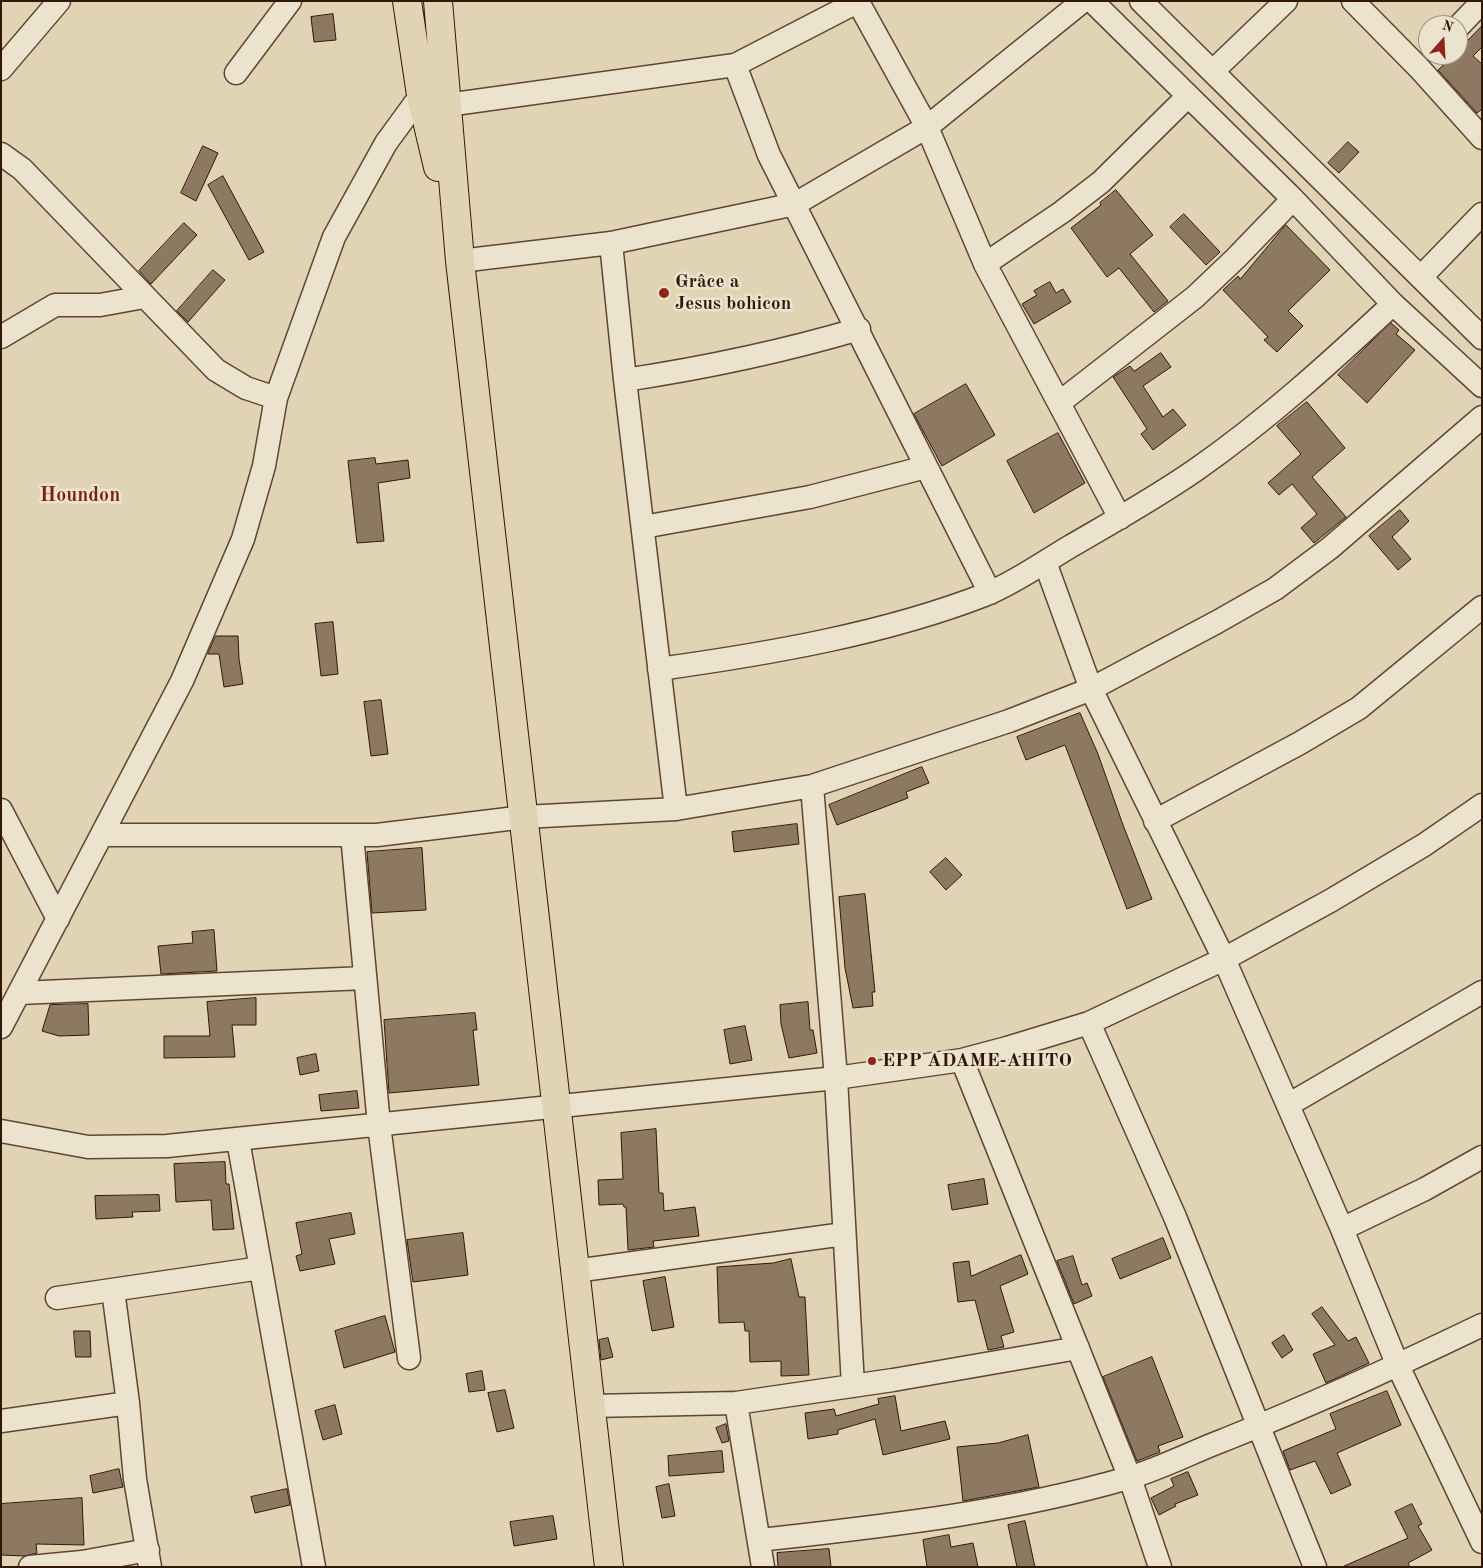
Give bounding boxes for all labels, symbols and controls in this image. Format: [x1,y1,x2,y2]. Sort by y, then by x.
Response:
north arrow [1418,15,1468,65]
text: N [1440,18,1455,35]
place label: Grâce a Jesus bohicon [675,271,791,315]
marker: Grâce a Jesus bohicon [657,286,671,300]
district label: Houndon [40,484,120,508]
place label: EPP ADAME-AHITO [882,1050,1072,1072]
marker: EPP ADAME-AHITO [866,1055,878,1067]

